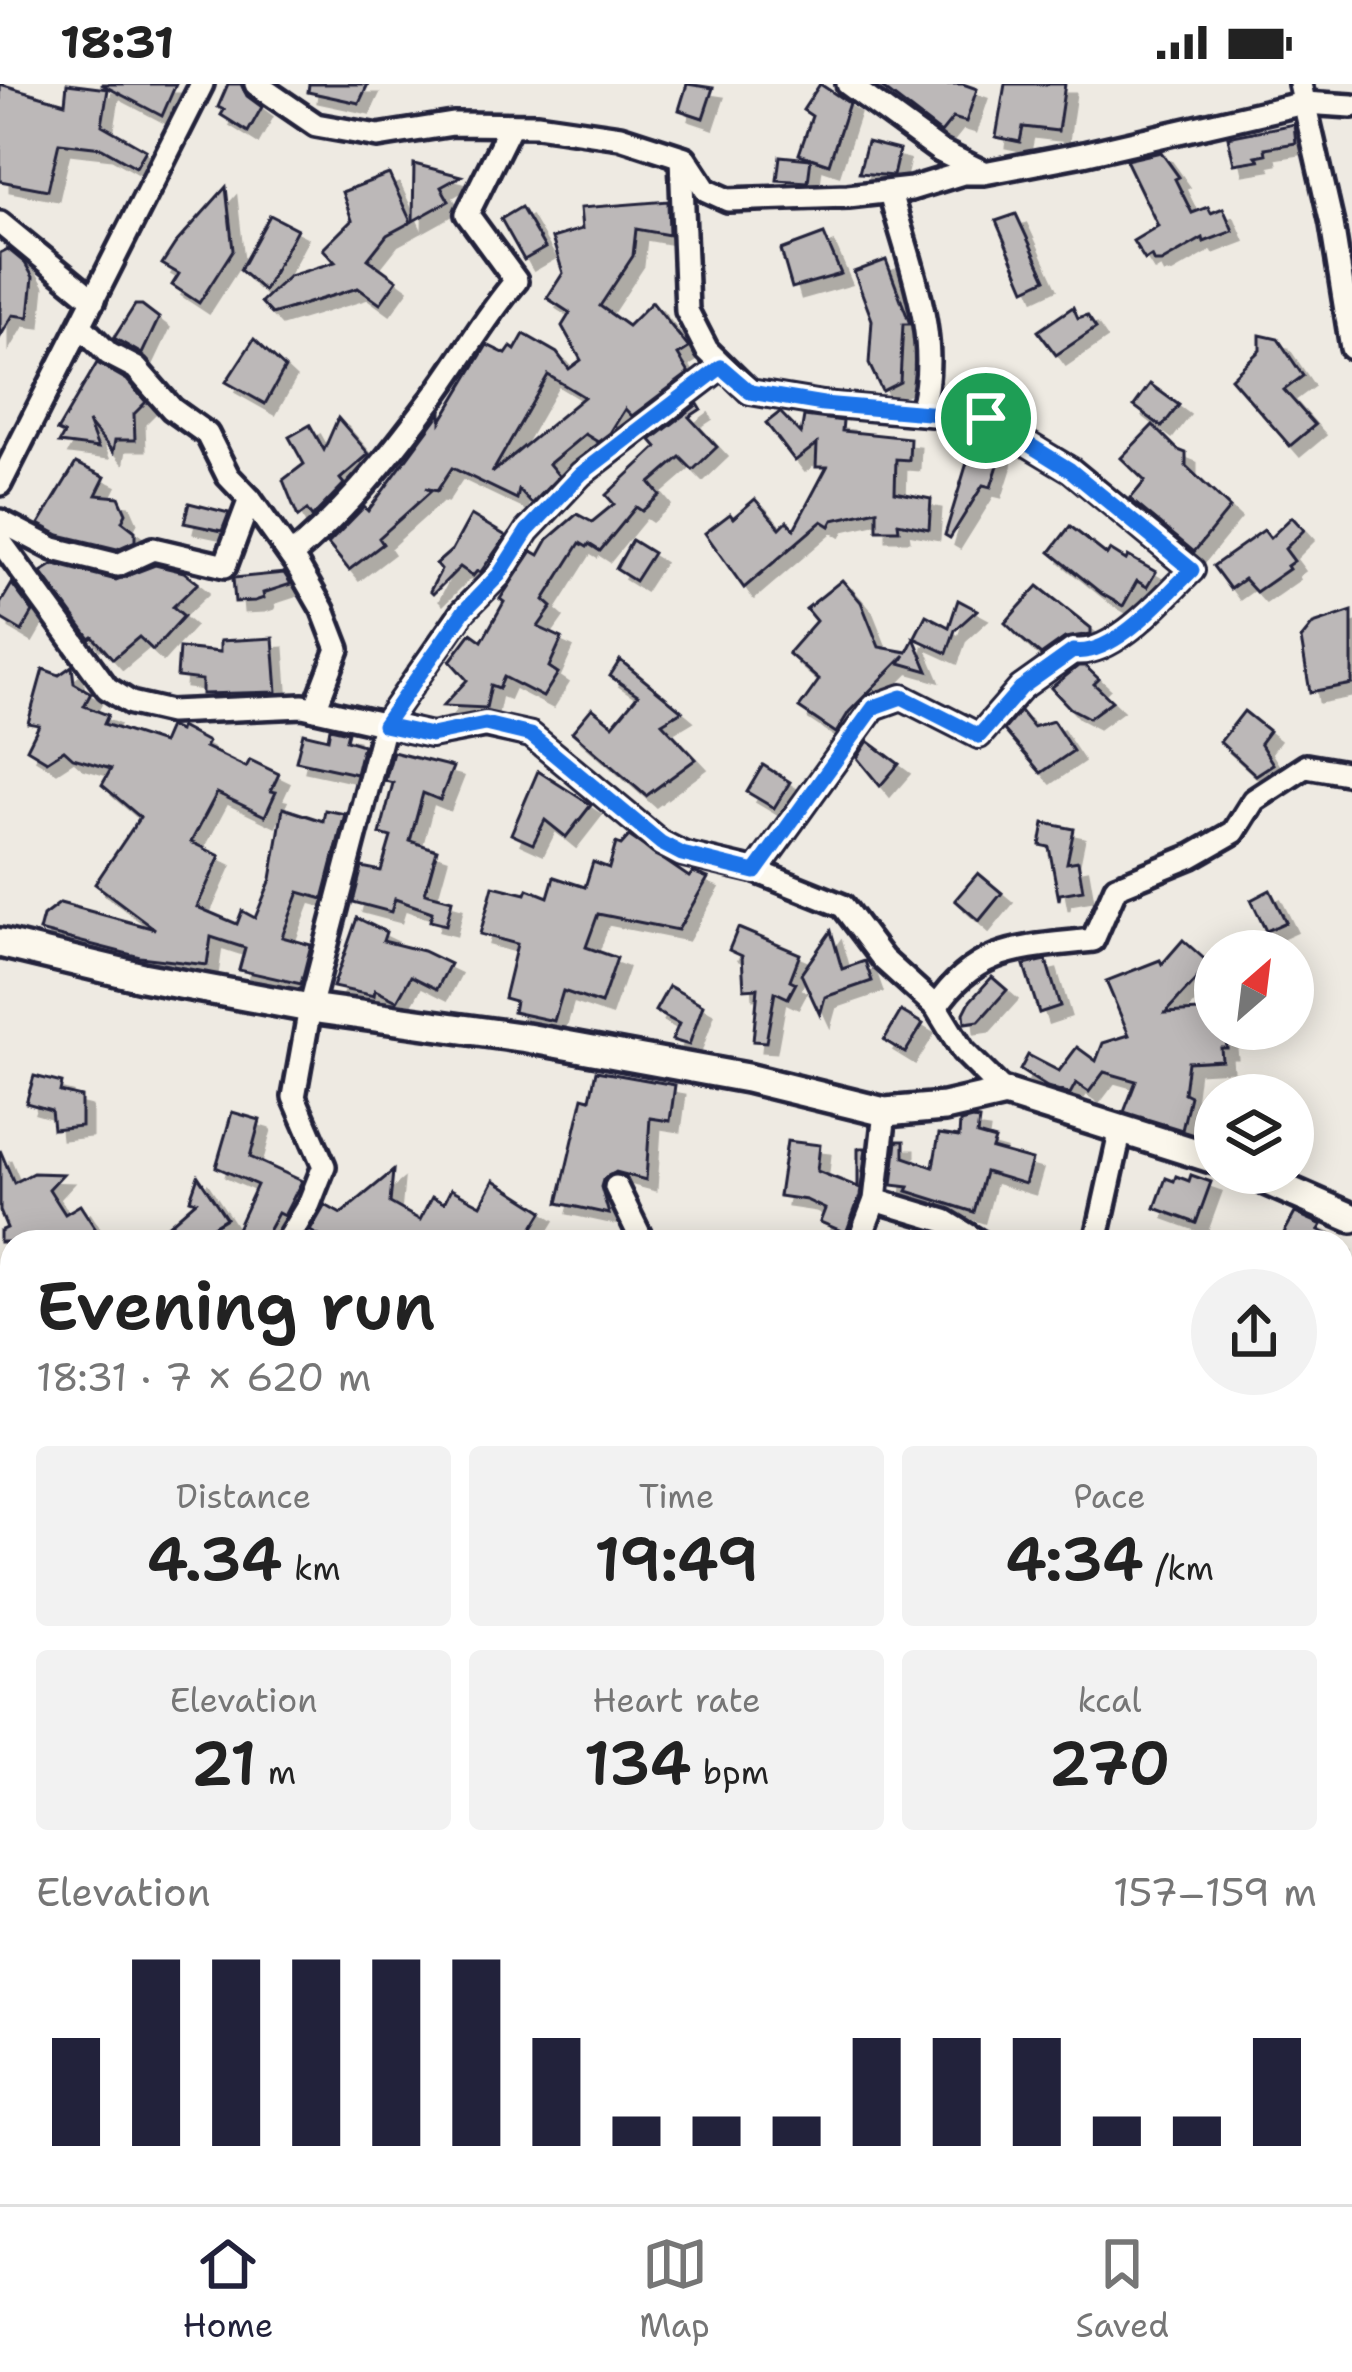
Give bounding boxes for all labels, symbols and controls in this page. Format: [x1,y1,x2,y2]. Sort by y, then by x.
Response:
text: 18:31 [60,12,174,72]
pin [935,367,1037,469]
icon: arrive [953,385,1019,451]
north arrow [1194,930,1314,1050]
map controls [1194,930,1314,1194]
button: layers [1194,1074,1314,1194]
text: Evening run [36,1262,436,1350]
button: share [1191,1269,1317,1395]
text: 18:31 · 7 × 620 m [36,1351,371,1403]
text: Distance [176,1474,311,1519]
text: Time [639,1474,714,1519]
text: Pace [1073,1474,1146,1519]
text: 4.34 [146,1519,283,1599]
text: 19:49 [594,1519,759,1599]
text: 4:34 [1005,1519,1144,1599]
text: km [283,1546,341,1591]
text: /km [1144,1546,1214,1591]
text: Elevation [170,1678,317,1723]
text: Heart rate [592,1678,761,1723]
text: kcal [1077,1678,1142,1723]
text: 21 [191,1723,257,1803]
text: 134 [584,1723,691,1803]
text: 270 [1049,1723,1170,1803]
text: m [257,1750,296,1795]
text: bpm [691,1750,769,1795]
text: Elevation [36,1866,211,1918]
text: 157–159 m [1113,1866,1317,1918]
tab: Home [183,2231,274,2348]
tab: Map [639,2231,710,2348]
tab: Saved [1075,2231,1169,2348]

